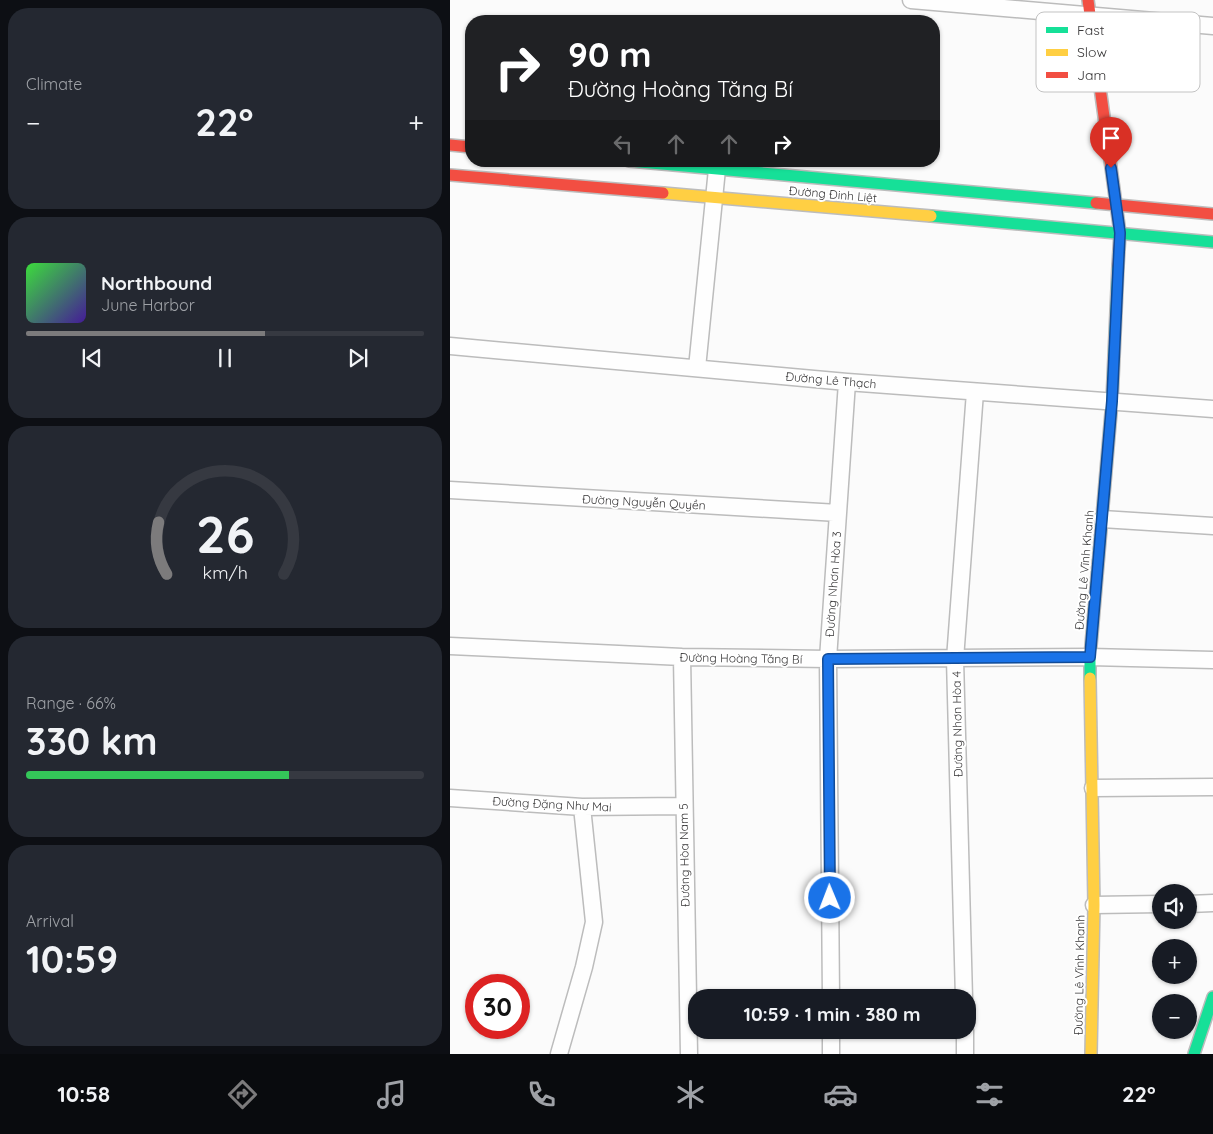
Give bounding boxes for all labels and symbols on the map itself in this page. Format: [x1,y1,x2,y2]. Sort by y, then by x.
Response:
legend [1036,12,1200,92]
text: Fast [1077,21,1105,39]
text: Slow [1077,43,1107,61]
text: Jam [1077,66,1106,84]
pin [1090,117,1132,168]
street label: Đường Đinh Liệt [788,183,878,205]
street label: Đường Lê Thạch [785,369,877,391]
street label: Đường Nguyễn Quyền [582,491,706,513]
street label: Đường Lê Vĩnh Khanh [1071,509,1097,631]
street label: Đường Nhơn Hòa 3 [822,531,844,637]
street label: Đường Hoàng Tăng Bí [680,649,803,667]
street label: Đường Nhơn Hòa 4 [949,671,965,777]
street label: Đường Đặng Như Mai [492,793,612,815]
street label: Đường Hòa Nam 5 [676,803,692,907]
position arrow [803,871,855,923]
street label: Đường Lê Vĩnh Khanh [1070,915,1088,1035]
speed limit sign: 30 [465,974,530,1039]

